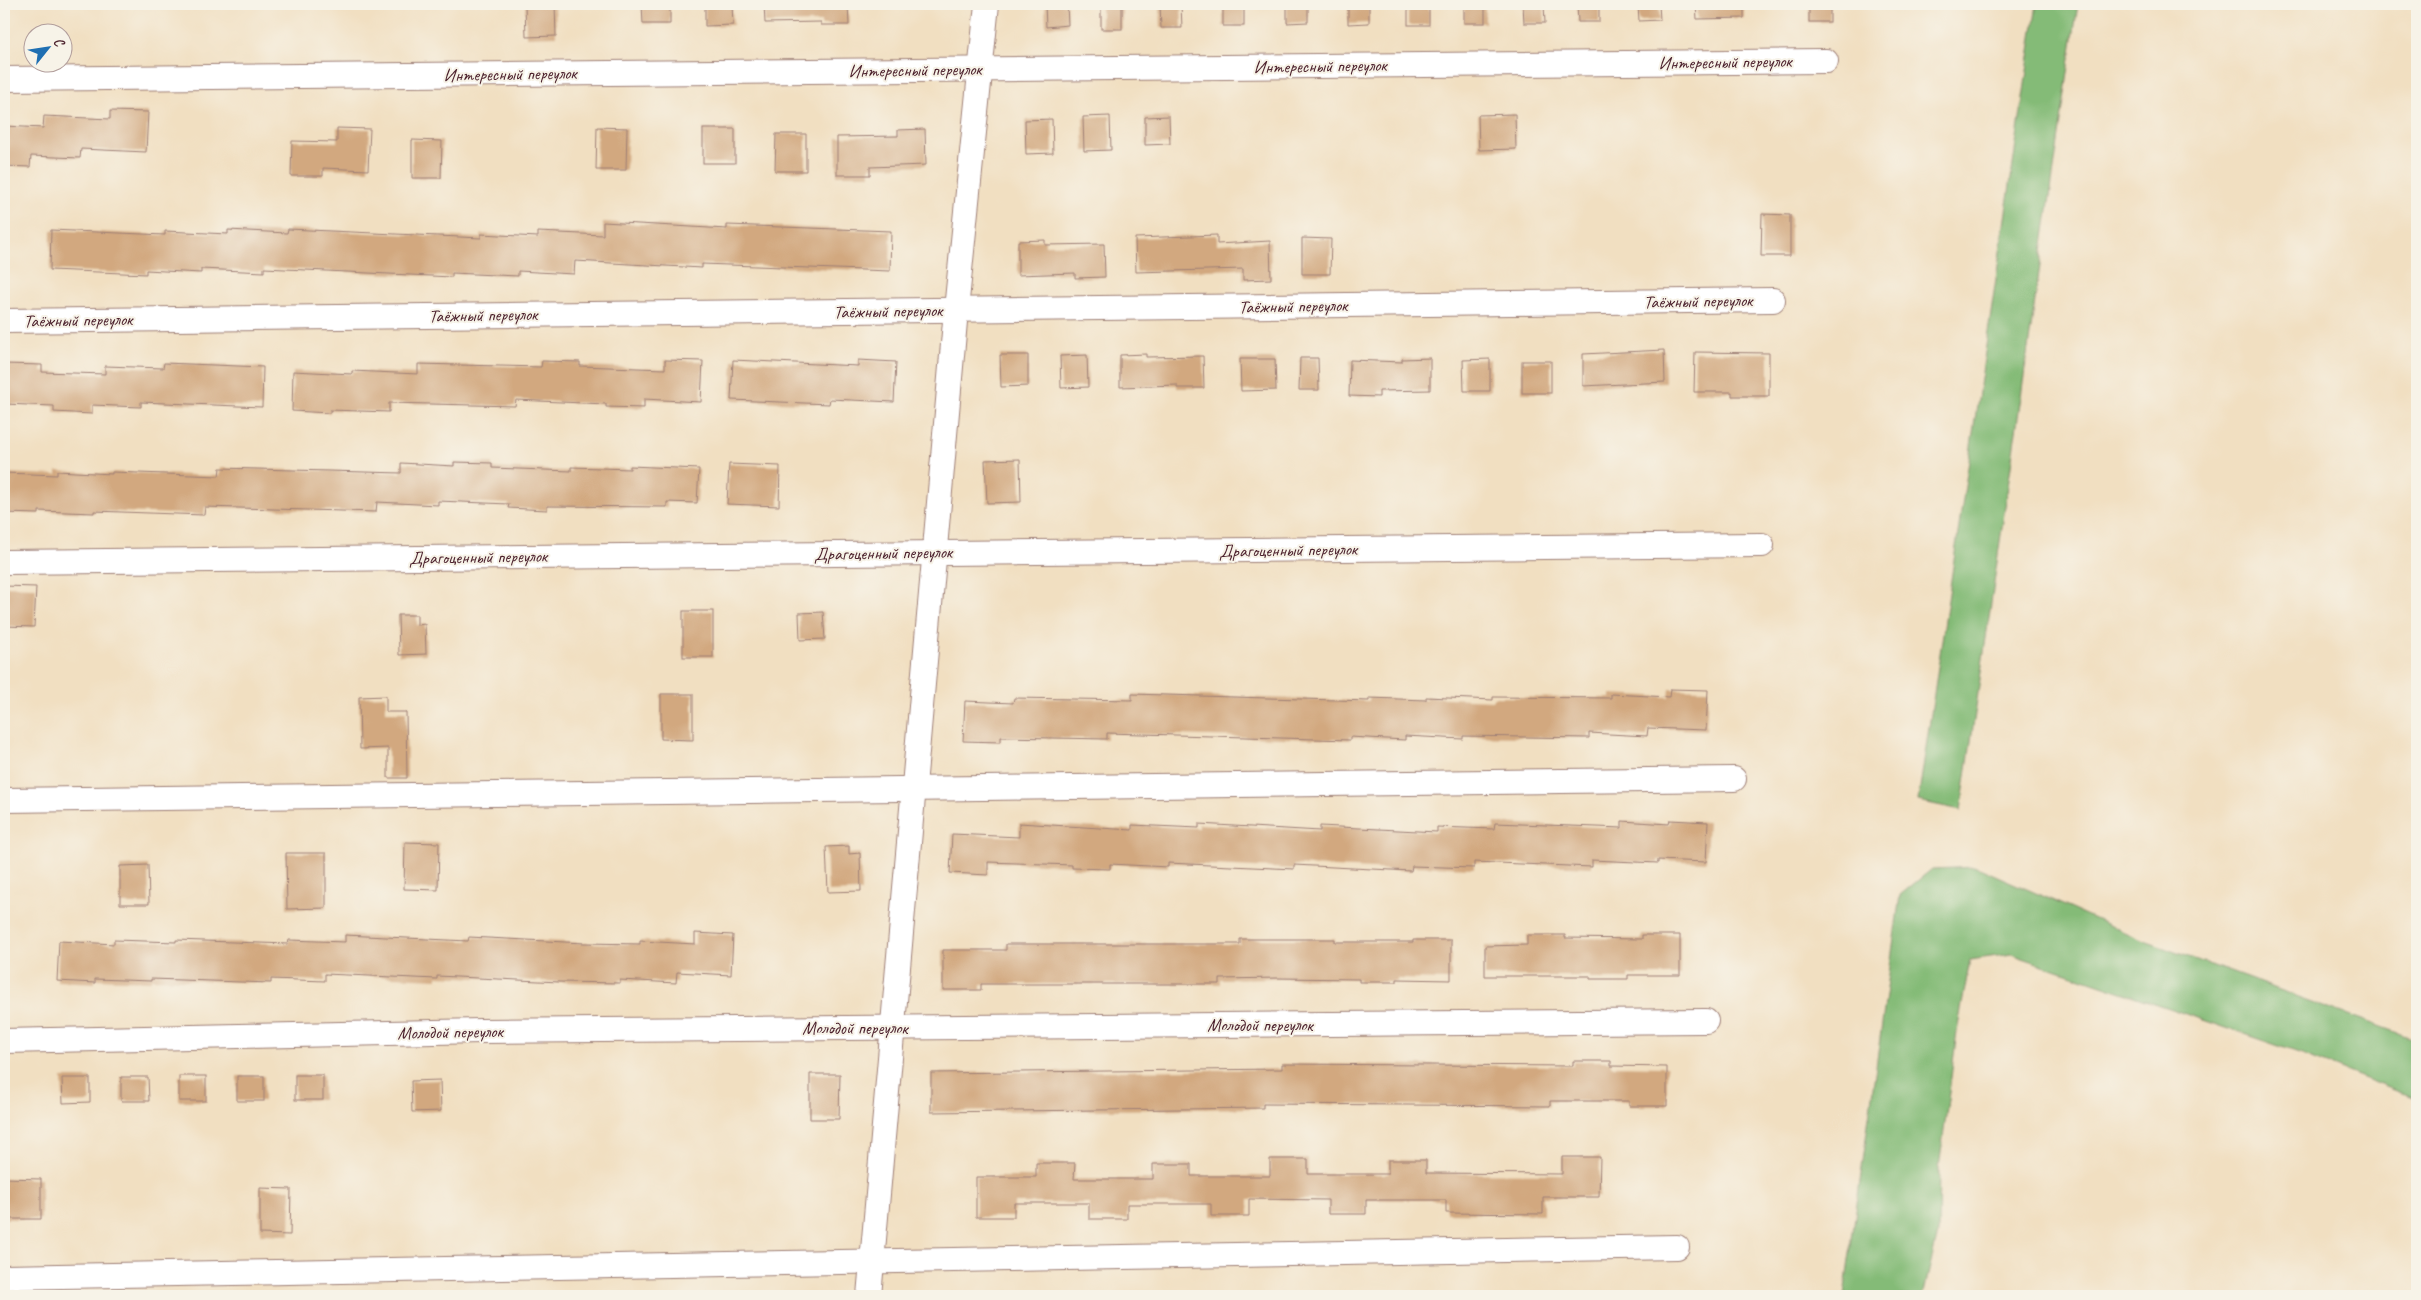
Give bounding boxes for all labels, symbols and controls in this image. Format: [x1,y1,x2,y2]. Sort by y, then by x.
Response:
north arrow [22,22,72,72]
text: С [50,35,69,51]
street label: Интересный переулок [1658,50,1794,74]
street label: Интересный переулок [1253,54,1389,78]
street label: Интересный переулок [848,58,984,82]
street label: Интересный переулок [443,62,579,86]
street label: Таёжный переулок [1644,289,1755,313]
street label: Таёжный переулок [1239,294,1350,318]
street label: Таёжный переулок [834,299,945,323]
street label: Таёжный переулок [429,303,540,327]
street label: Таёжный переулок [24,308,135,332]
street label: Драгоценный переулок [1219,538,1360,562]
street label: Драгоценный переулок [814,541,955,565]
street label: Драгоценный переулок [409,545,550,569]
street label: Молодой переулок [1207,1014,1315,1036]
street label: Молодой переулок [802,1017,910,1039]
street label: Молодой переулок [397,1020,505,1044]

